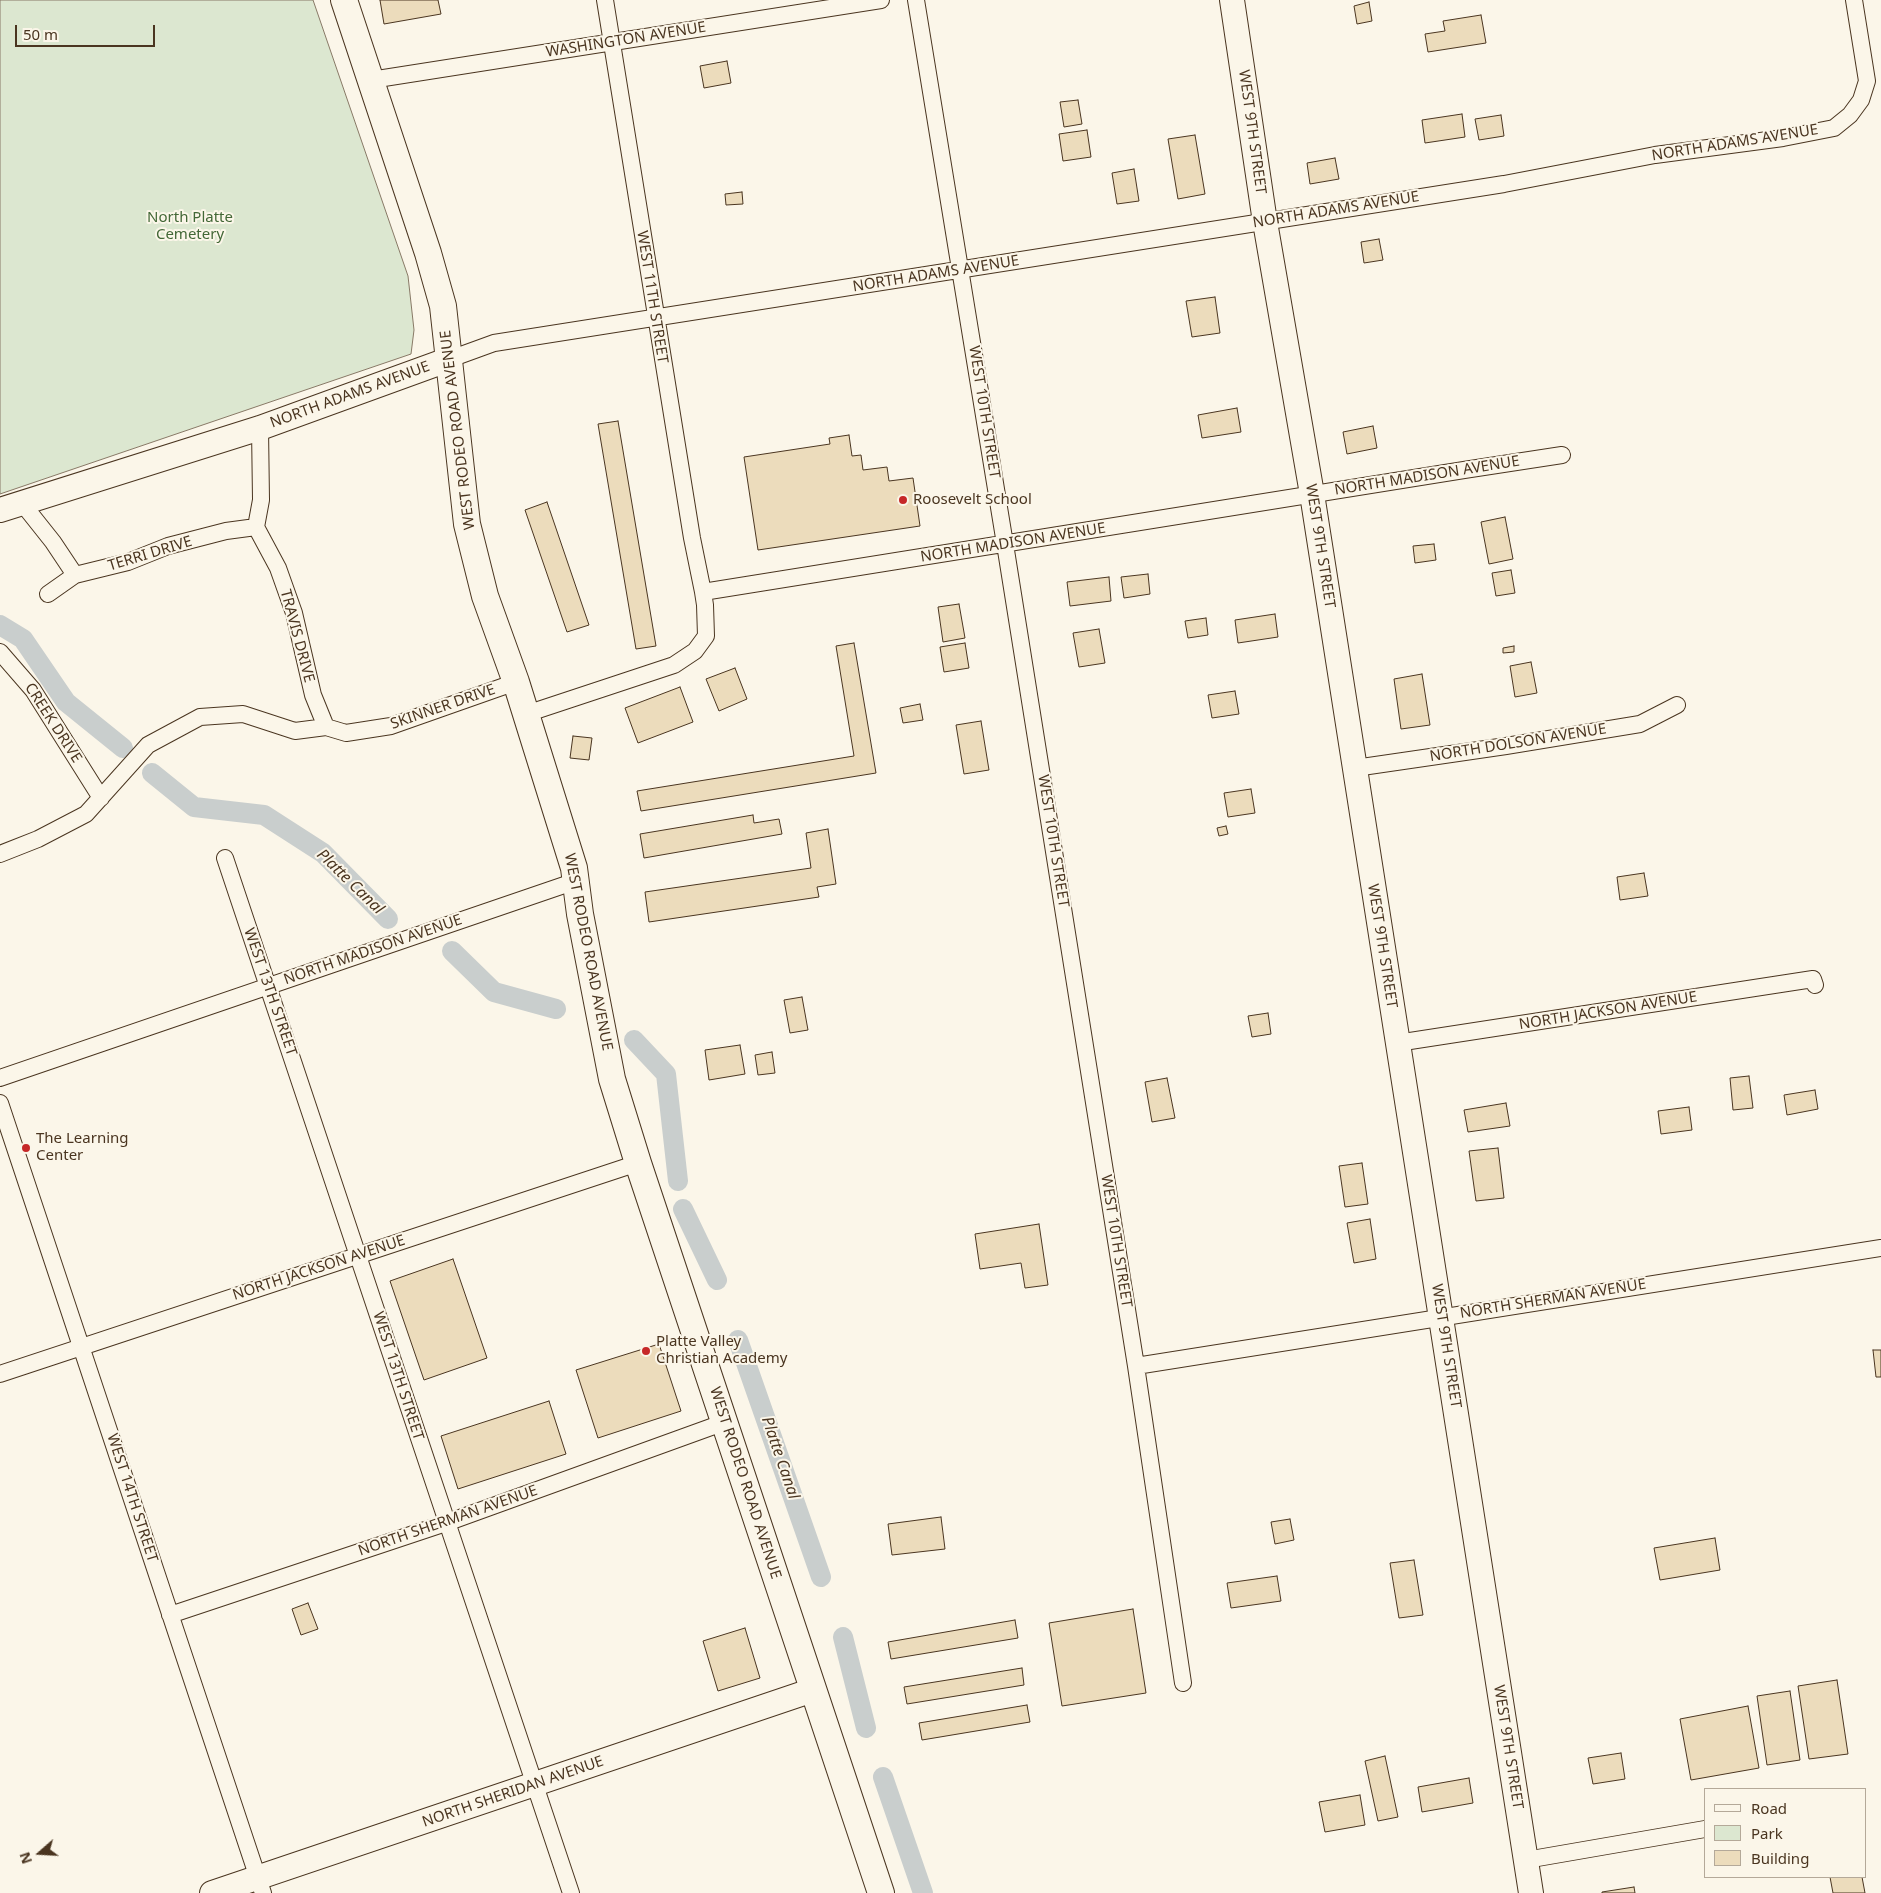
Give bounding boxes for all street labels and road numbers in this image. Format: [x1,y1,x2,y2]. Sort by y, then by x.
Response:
street label: WASHINGTON AVENUE [545,18,707,62]
street label: WEST 9TH STREET [1234,69,1270,195]
street label: NORTH ADAMS AVENUE [1650,121,1820,165]
street label: NORTH ADAMS AVENUE [1251,188,1421,232]
street label: WEST 11TH STREET [633,229,671,365]
street label: NORTH ADAMS AVENUE [851,252,1021,296]
street label: WEST RODEO ROAD AVENUE [437,329,479,531]
street label: WEST 10TH STREET [965,344,1003,480]
street label: NORTH ADAMS AVENUE [268,358,432,432]
street label: NORTH MADISON AVENUE [1333,452,1521,500]
street label: WEST 9TH STREET [1301,483,1339,609]
street label: NORTH MADISON AVENUE [919,519,1107,567]
street label: TERRI DRIVE [106,533,194,575]
street label: TRAVIS DRIVE [276,588,318,684]
street label: CREEK DRIVE [21,680,85,766]
street label: SKINNER DRIVE [388,681,498,733]
street label: NORTH DOLSON AVENUE [1428,720,1608,766]
street label: WEST 10TH STREET [1034,773,1072,909]
street label: WEST RODEO ROAD AVENUE [560,852,616,1052]
street label: WEST 9TH STREET [1363,883,1401,1009]
street label: NORTH MADISON AVENUE [282,911,464,989]
street label: WEST 13TH STREET [240,926,300,1058]
street label: NORTH JACKSON AVENUE [1518,988,1698,1034]
street label: WEST 10TH STREET [1097,1173,1135,1309]
street label: NORTH JACKSON AVENUE [231,1232,407,1304]
street label: NORTH SHERMAN AVENUE [1459,1275,1647,1323]
street label: WEST 9TH STREET [1427,1283,1465,1409]
street label: WEST 13TH STREET [369,1309,427,1443]
street label: WEST RODEO ROAD AVENUE [705,1385,785,1581]
street label: WEST 14TH STREET [103,1431,161,1565]
street label: NORTH SHERMAN AVENUE [356,1482,540,1560]
street label: WEST 9TH STREET [1489,1684,1527,1810]
street label: NORTH SHERIDAN AVENUE [420,1752,606,1832]

